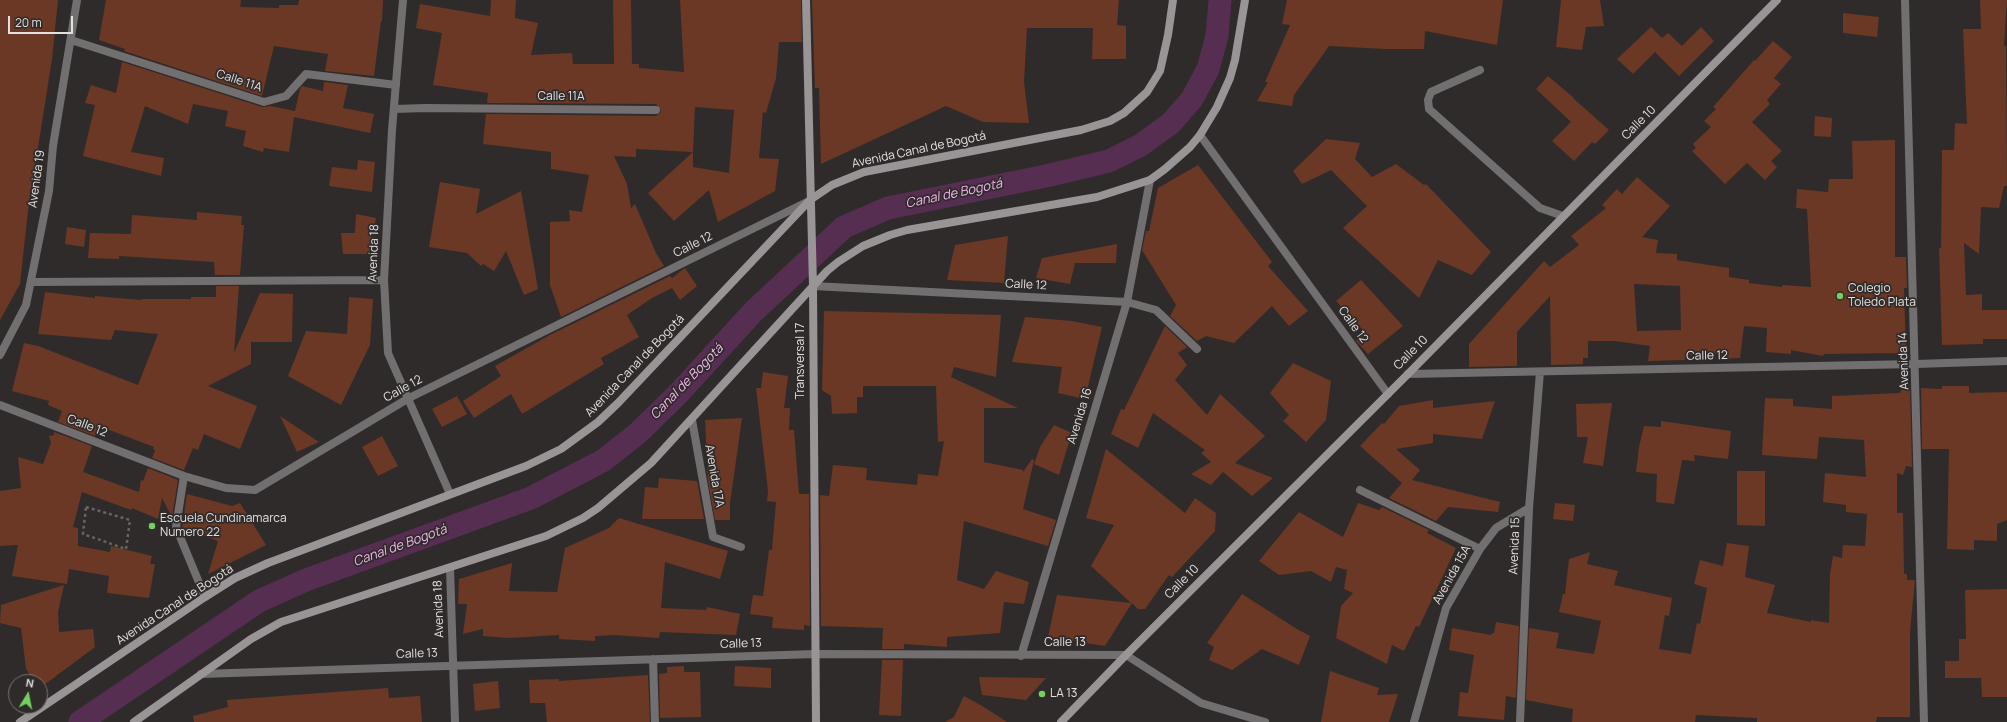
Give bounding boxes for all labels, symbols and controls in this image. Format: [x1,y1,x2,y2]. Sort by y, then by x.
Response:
scale bar [10,8,75,34]
text: 20 m [15,14,42,31]
street label: Calle 11A [214,67,264,95]
street label: Calle 11A [537,90,585,104]
street label: Calle 10 [1619,103,1659,143]
street label: Avenida Canal de Bogotá [851,129,987,171]
street label: Avenida 19 [26,149,48,209]
water label: Canal de Bogotá [904,176,1004,212]
street label: Avenida 18 [366,224,382,282]
street label: Calle 12 [671,229,715,261]
street label: Calle 12 [1005,277,1047,293]
place label: Colegio Toledo Plata [1848,282,1916,310]
marker: Colegio Toledo Plata [1835,291,1845,301]
street label: Calle 12 [1335,304,1371,346]
street label: Avenida Canal de Bogotá [582,312,688,420]
street label: Transversal 17 [794,323,808,399]
street label: Avenida 14 [1896,332,1912,390]
street label: Calle 10 [1391,333,1431,373]
water label: Canal de Bogotá [647,341,727,423]
street label: Calle 12 [1686,348,1728,364]
street label: Calle 12 [381,373,425,405]
street label: Avenida 16 [1065,386,1095,446]
street label: Calle 12 [65,412,109,440]
street label: Avenida 17A [701,443,727,509]
place label: Escuela Cundinamarca Numero 22 [160,512,287,540]
street label: Avenida 15 [1507,517,1523,575]
marker: Escuela Cundinamarca Numero 22 [147,521,157,531]
water label: Canal de Bogotá [351,522,449,570]
street label: Avenida 15A [1430,543,1474,607]
street label: Avenida Canal de Bogotá [114,562,236,648]
street label: Calle 10 [1162,562,1202,602]
street label: Avenida 18 [431,580,447,638]
street label: Calle 13 [720,636,762,652]
street label: Calle 13 [1044,636,1086,650]
street label: Calle 13 [396,646,438,662]
north arrow [8,674,48,714]
text: N [25,675,35,691]
place label: LA 13 [1050,687,1077,701]
marker: LA 13 [1037,689,1047,699]

